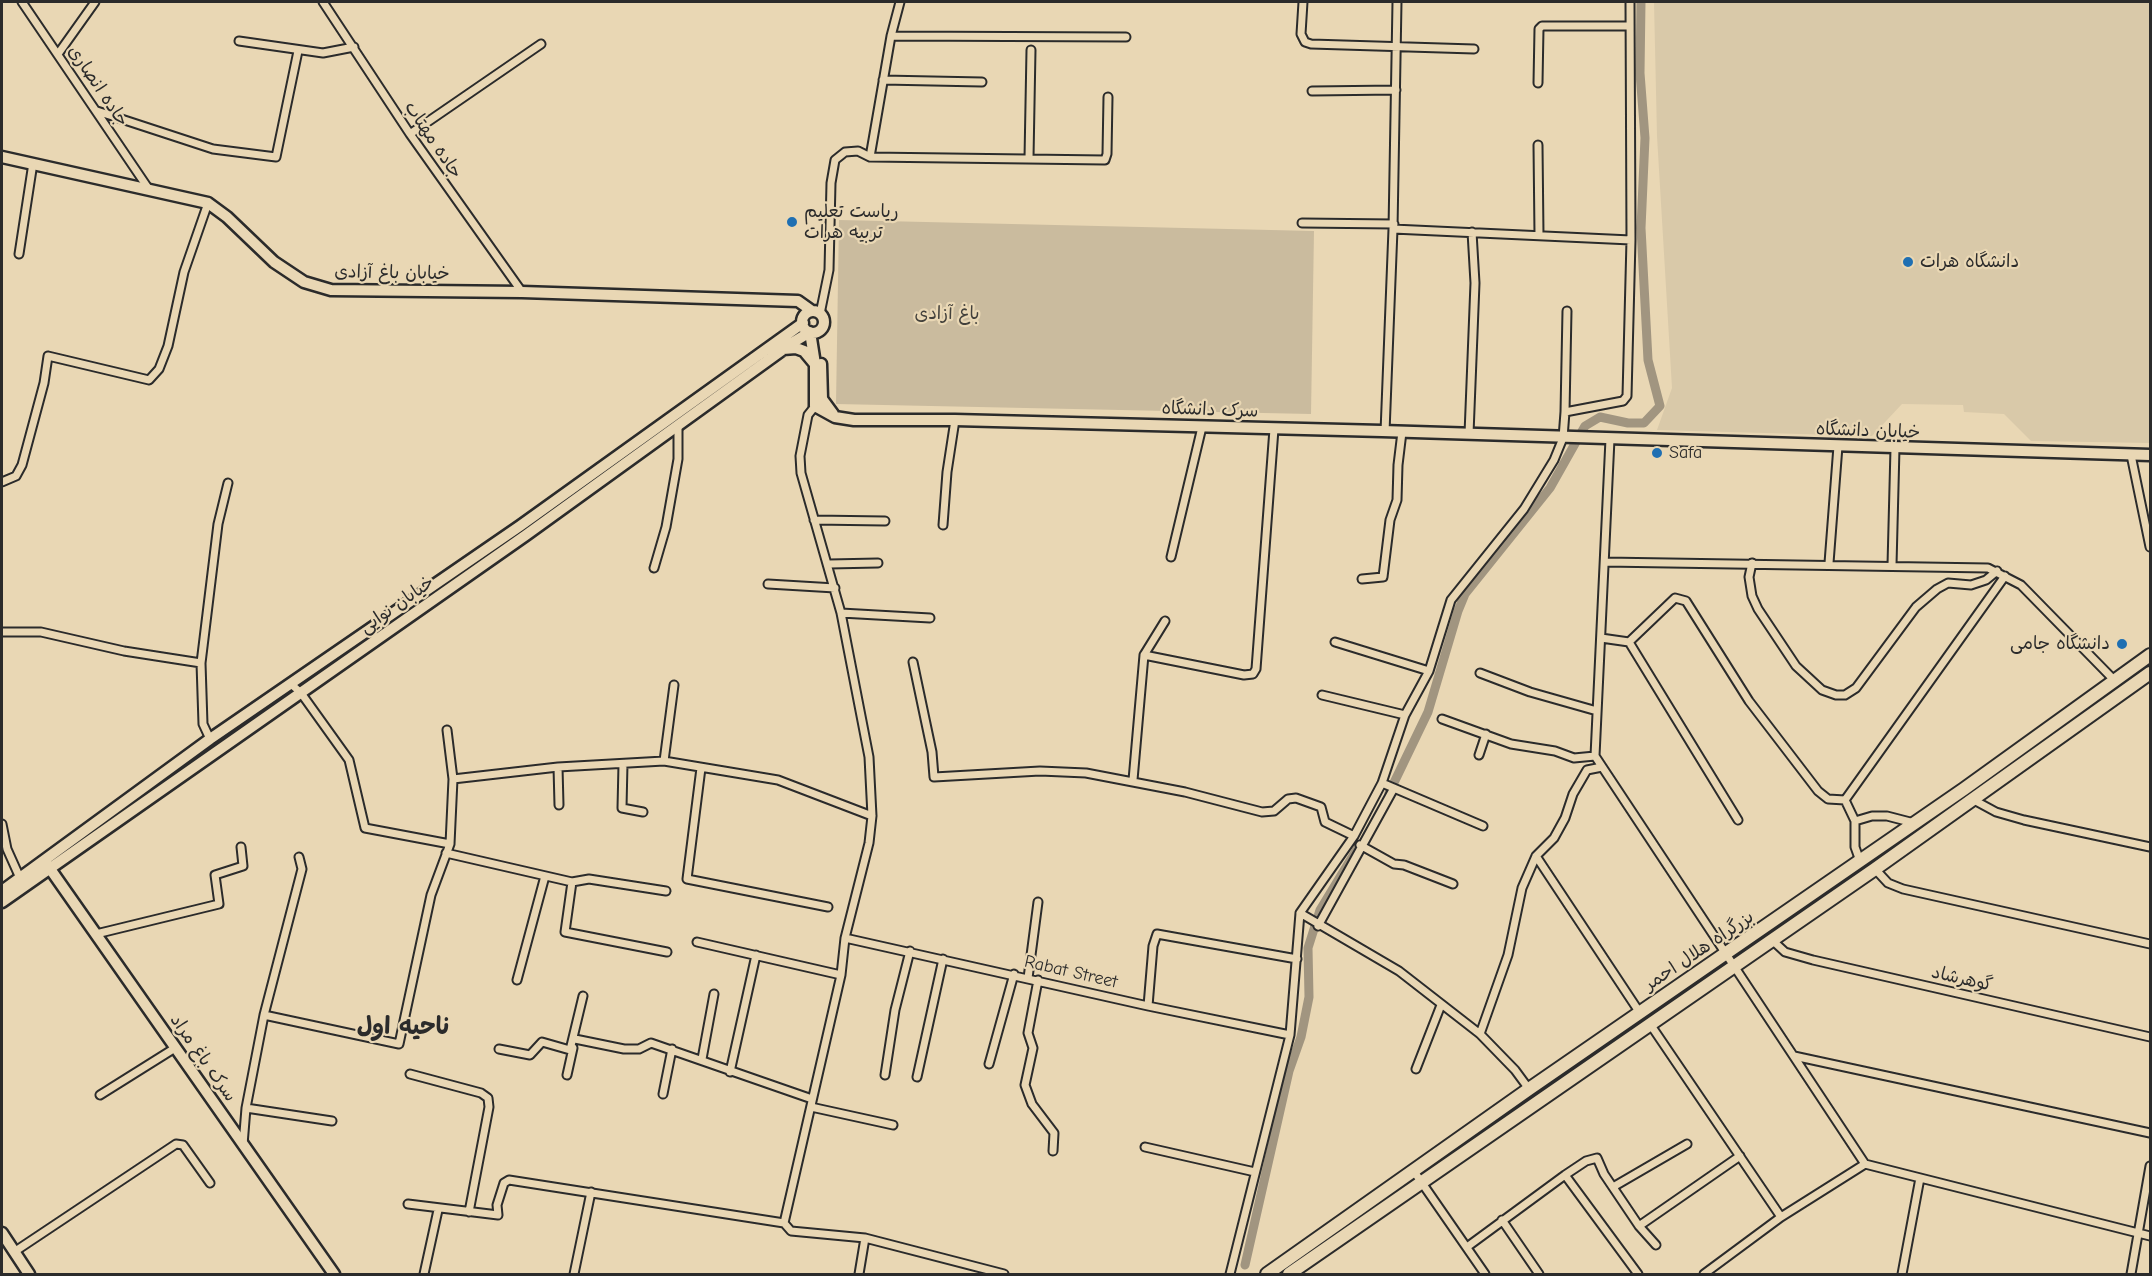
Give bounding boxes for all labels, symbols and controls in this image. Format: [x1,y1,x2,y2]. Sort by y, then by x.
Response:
street label: جاده انصاری [63,41,133,131]
street label: جاده مهتاب [399,97,467,183]
place label: ریاست تعلیم تربیه هرات [804,201,899,244]
marker: ریاست تعلیم تربیه هرات [785,215,799,229]
place label: دانشگاه هرات [1920,251,2019,273]
marker: دانشگاه هرات [1901,255,1915,269]
street label: خیابان باغ آزادی [334,261,450,285]
park label: باغ آزادی [915,303,979,325]
street label: سرک دانشگاه [1161,398,1259,422]
street label: خیابان دانشگاه [1815,418,1921,444]
place label: Safa [1669,442,1702,464]
marker: Safa [1650,446,1664,460]
street label: خیابان نوایی [356,571,438,639]
place label: دانشگاه جامی [2010,633,2110,655]
marker: دانشگاه جامی [2115,637,2129,651]
street label: بزرگراه هلال احمر [1640,906,1758,996]
street label: Rabat Street [1022,951,1120,993]
street label: گوهرشاد [1929,961,1995,997]
street label: سرک باغ مراد [165,1010,241,1106]
district label: ناحیه اول [357,1013,449,1041]

